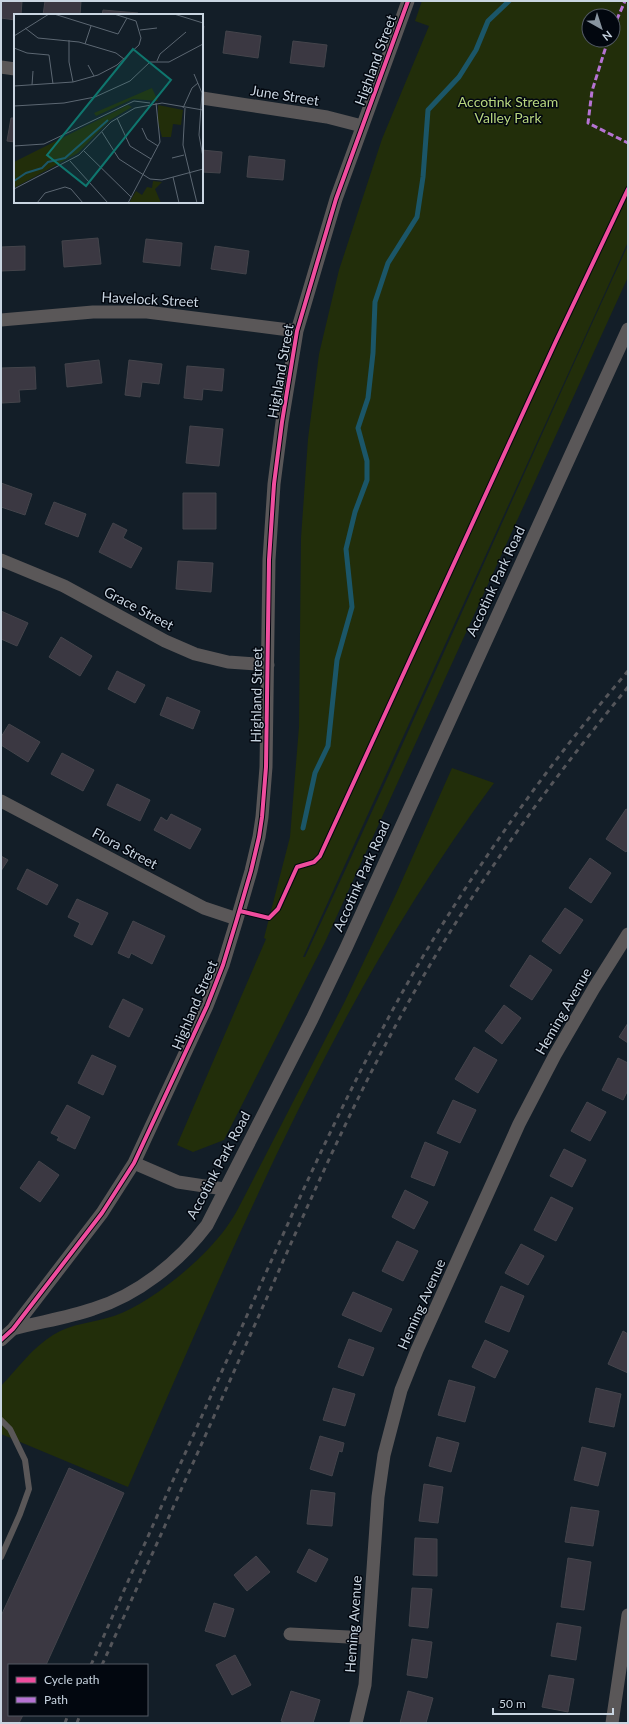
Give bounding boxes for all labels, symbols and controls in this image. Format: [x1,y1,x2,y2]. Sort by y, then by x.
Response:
north arrow [581,8,621,48]
street label: Highland Street [351,12,399,108]
inset map [14,14,203,203]
text: N [600,28,615,44]
street label: June Street [250,81,320,109]
park label: Accotink Stream Valley Park [458,93,558,126]
street label: Havelock Street [101,288,199,310]
street label: Highland Street [263,323,297,419]
street label: Accotink Park Road [462,523,528,639]
street label: Grace Street [101,583,177,633]
street label: Highland Street [247,647,265,743]
street label: Accotink Park Road [329,818,393,934]
street label: Flora Street [89,824,161,872]
street label: Highland Street [168,958,220,1052]
street label: Heming Avenue [531,965,595,1057]
street label: Accotink Park Road [182,1108,254,1222]
street label: Heming Avenue [393,1256,449,1352]
street label: Heming Avenue [341,1575,365,1673]
legend [8,1664,148,1716]
text: Cycle path [44,1672,99,1687]
scale bar [493,1690,613,1716]
text: Path [44,1692,68,1707]
text: 50 m [499,1696,526,1711]

